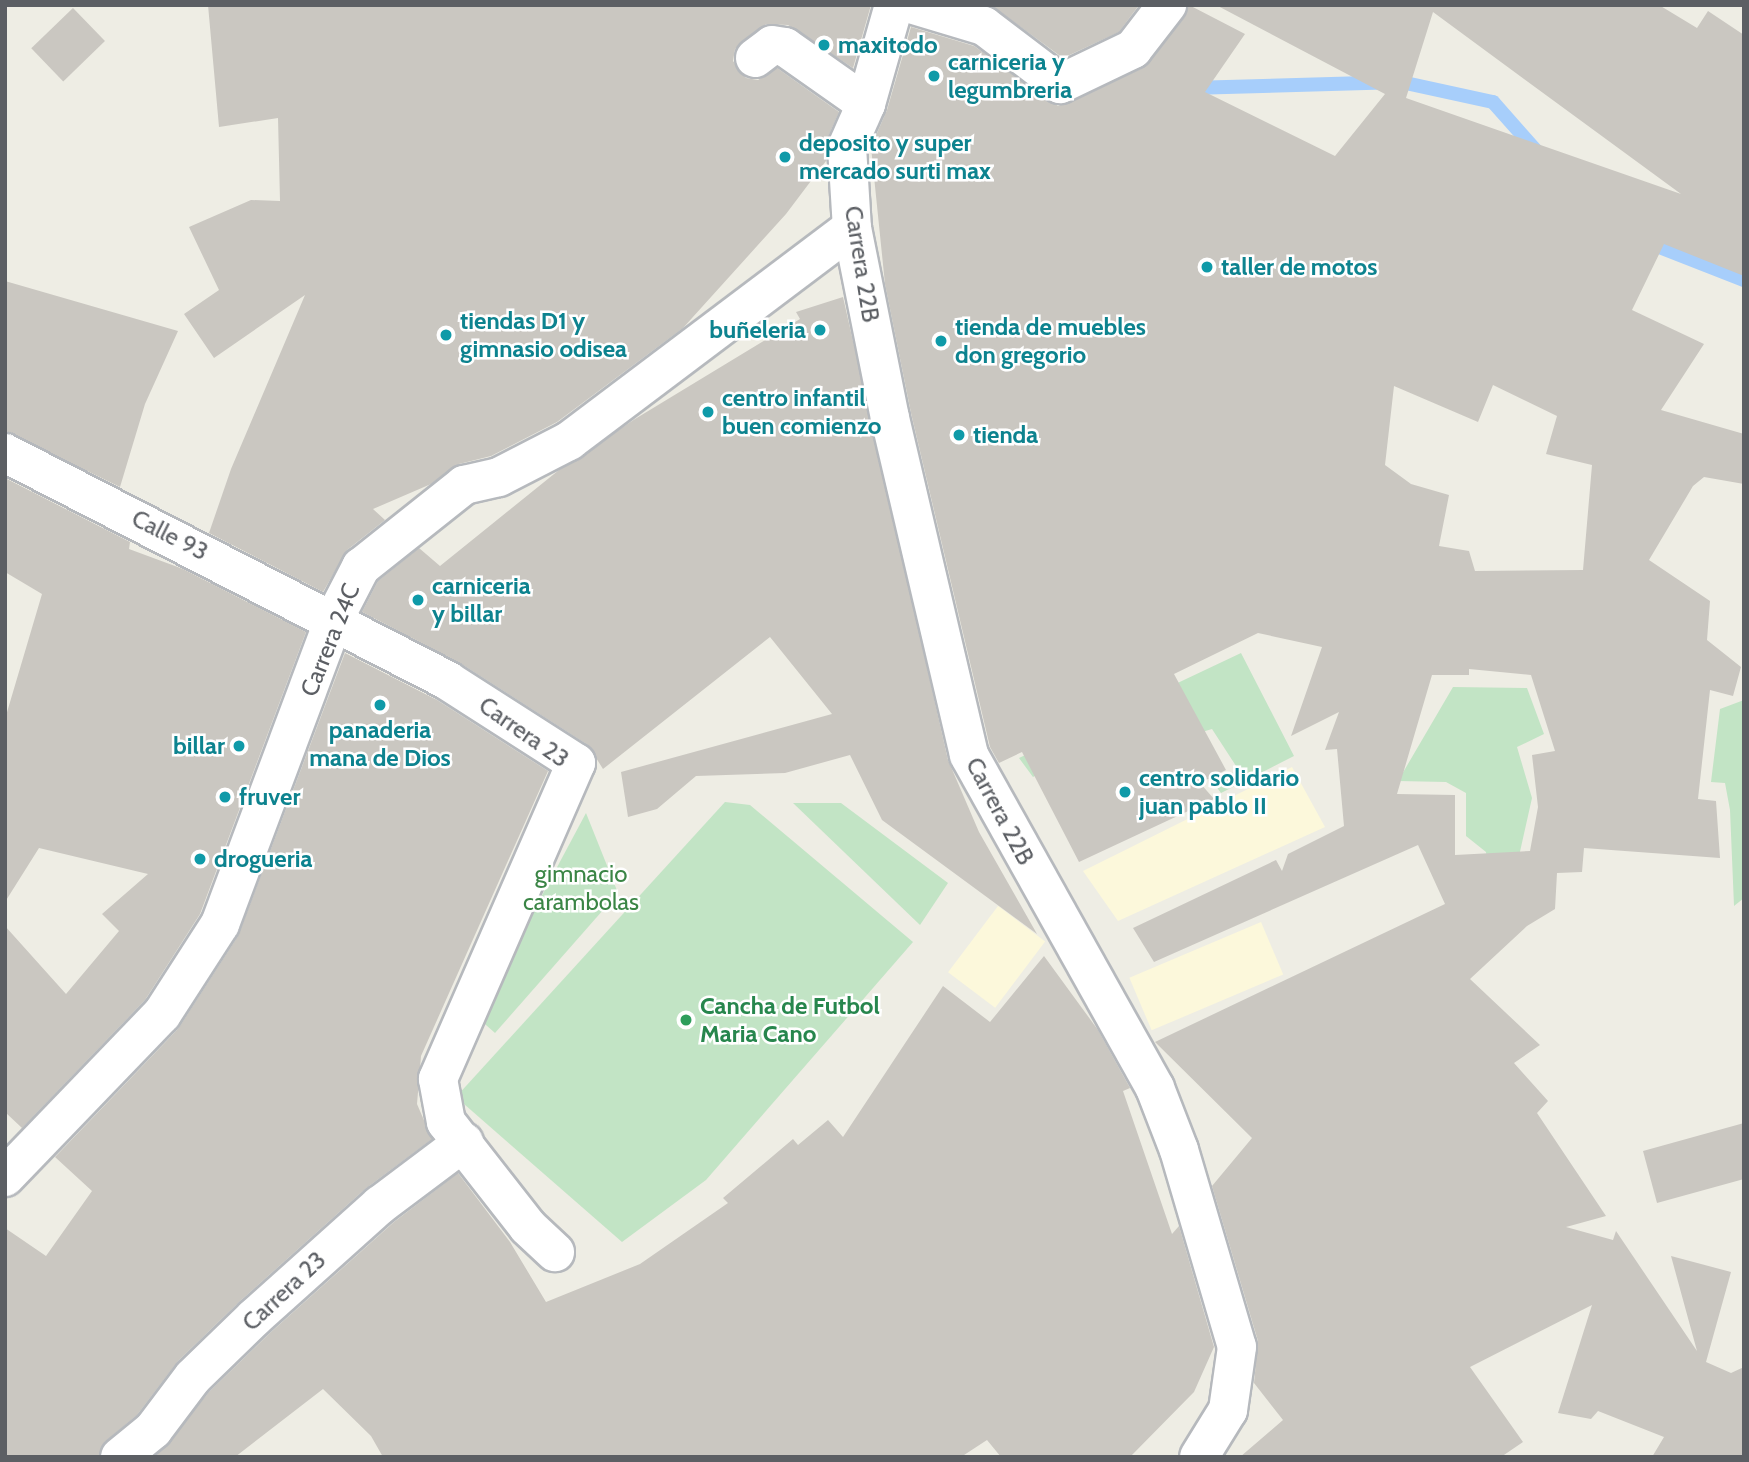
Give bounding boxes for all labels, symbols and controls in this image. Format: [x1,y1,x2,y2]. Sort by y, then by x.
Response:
place label: maxitodo [838,31,938,59]
marker: maxitodo [816,37,832,53]
place label: carniceria y legumbreria [948,48,1072,104]
marker: carniceria y legumbreria [926,68,942,84]
place label: deposito y super mercado surti max [799,129,991,185]
marker: deposito y super mercado surti max [777,149,793,165]
street label: Carrera 22B [839,204,885,324]
place label: taller de motos [1221,253,1377,281]
marker: taller de motos [1199,259,1215,275]
place label: tiendas D1 y gimnasio odisea [460,307,627,363]
place label: tienda de muebles don gregorio [955,313,1146,369]
place label: buñeleria [709,316,806,344]
marker: buñeleria [812,322,828,338]
marker: tiendas D1 y gimnasio odisea [438,327,454,343]
marker: tienda de muebles don gregorio [933,333,949,349]
place label: centro infantil buen comienzo [722,384,882,440]
marker: centro infantil buen comienzo [700,404,716,420]
place label: tienda [973,421,1038,449]
marker: tienda [951,427,967,443]
street label: Calle 93 [127,504,213,566]
place label: carniceria y billar [432,572,531,628]
street label: Carrera 24C [294,579,366,701]
marker: carniceria y billar [410,592,426,608]
street label: Carrera 23 [473,691,575,773]
marker: panaderia mana de Dios [372,697,388,713]
place label: panaderia mana de Dios [309,716,451,772]
place label: billar [173,732,225,760]
marker: billar [231,738,247,754]
street label: Carrera 22B [960,752,1040,870]
place label: centro solidario juan pablo II [1139,764,1299,820]
place label: fruver [239,783,300,811]
marker: centro solidario juan pablo II [1117,784,1133,800]
marker: fruver [217,789,233,805]
place label: drogueria [214,845,312,873]
marker: drogueria [192,851,208,867]
park label: gimnacio carambolas [523,860,639,916]
place label: Cancha de Futbol Maria Cano [700,992,880,1048]
marker: Cancha de Futbol Maria Cano [678,1012,694,1028]
street label: Carrera 23 [236,1245,332,1337]

